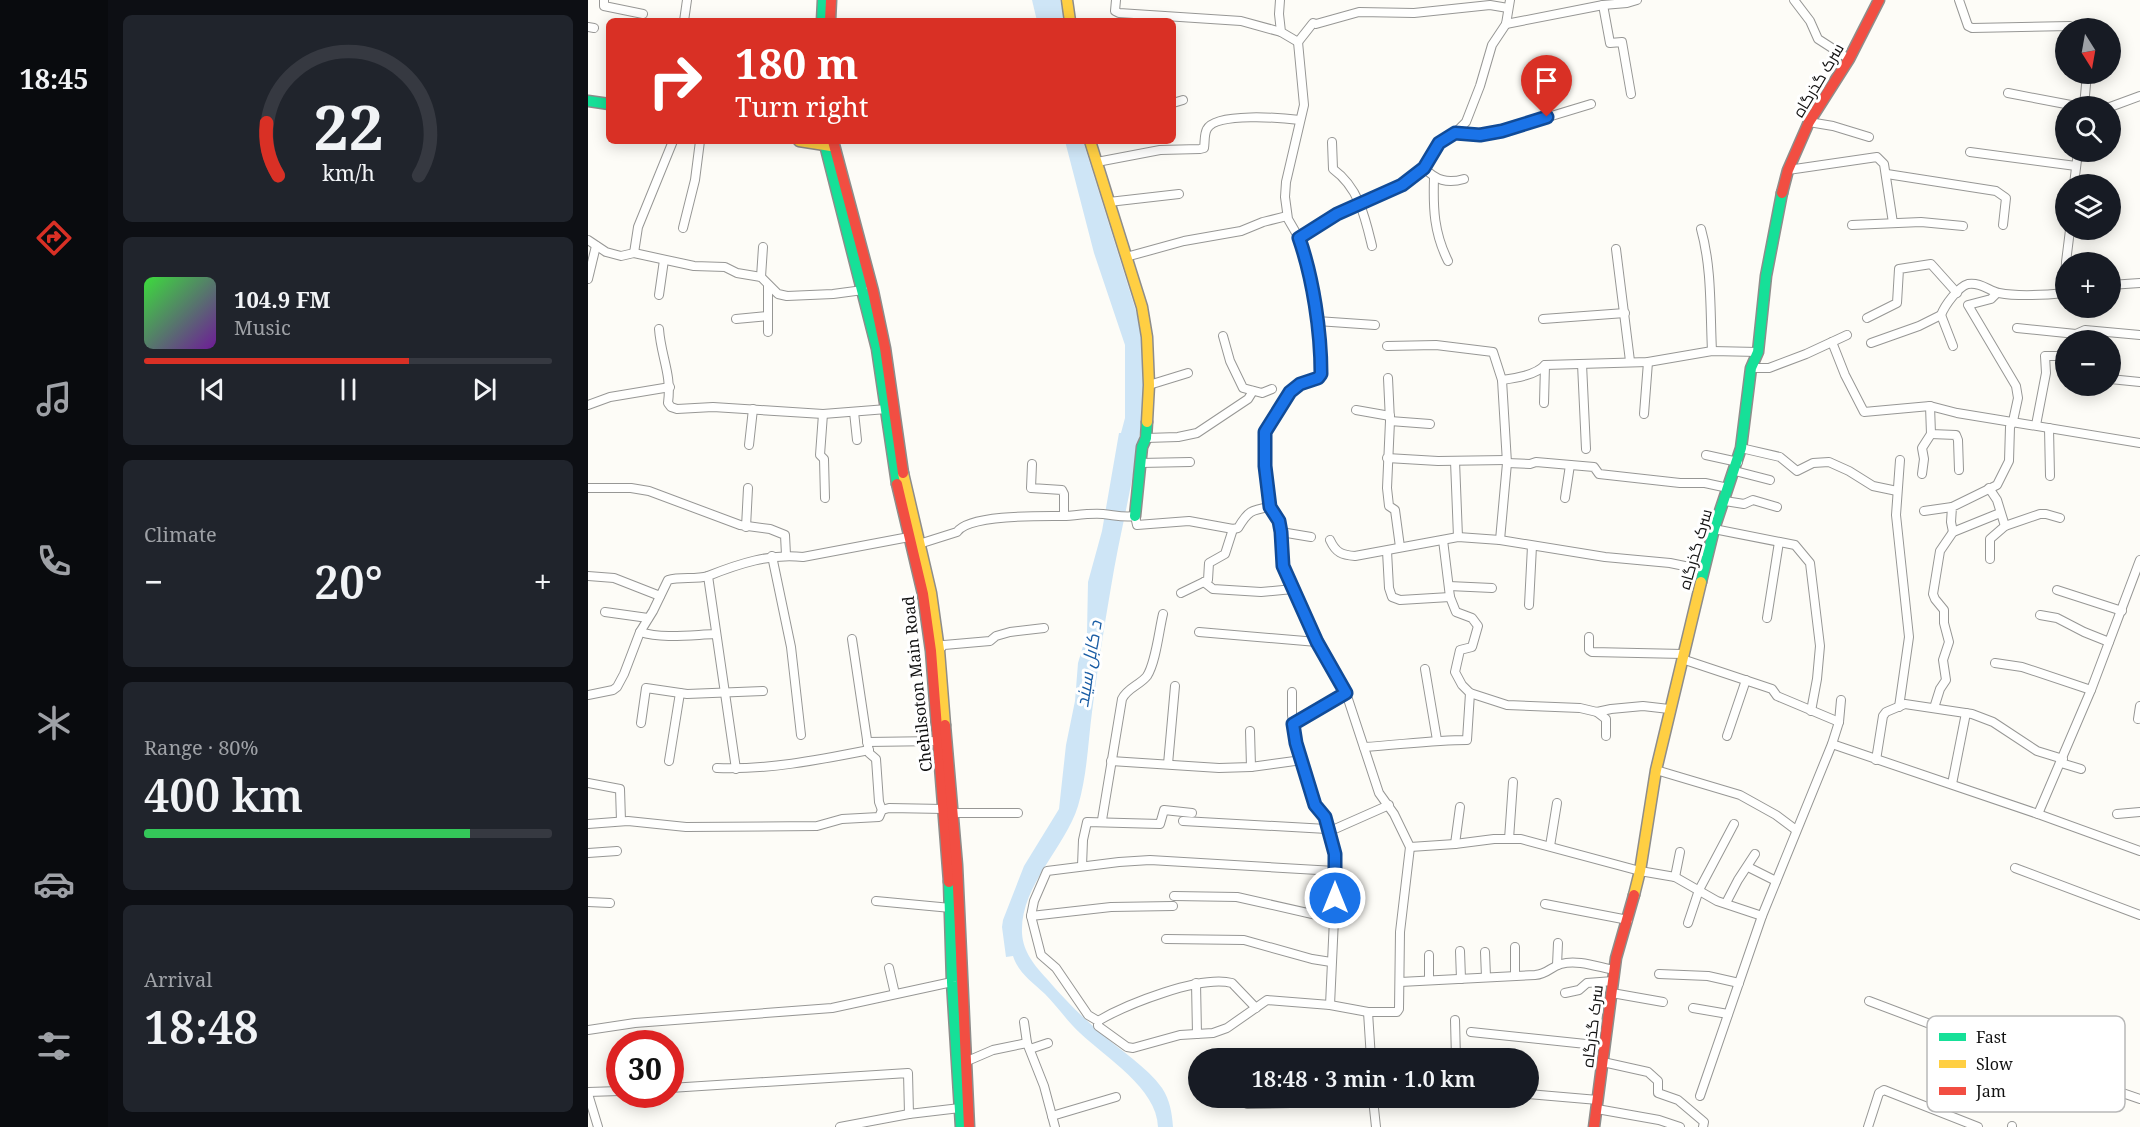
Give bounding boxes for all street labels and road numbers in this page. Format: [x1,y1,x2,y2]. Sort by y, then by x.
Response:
street label: سرک گذرگاه [1787,39,1849,121]
street label: سرک گذرگاه [1673,506,1717,592]
street label: Chehilsoton Main Road [897,595,937,773]
street label: سرک گذرگاه [1576,984,1608,1068]

